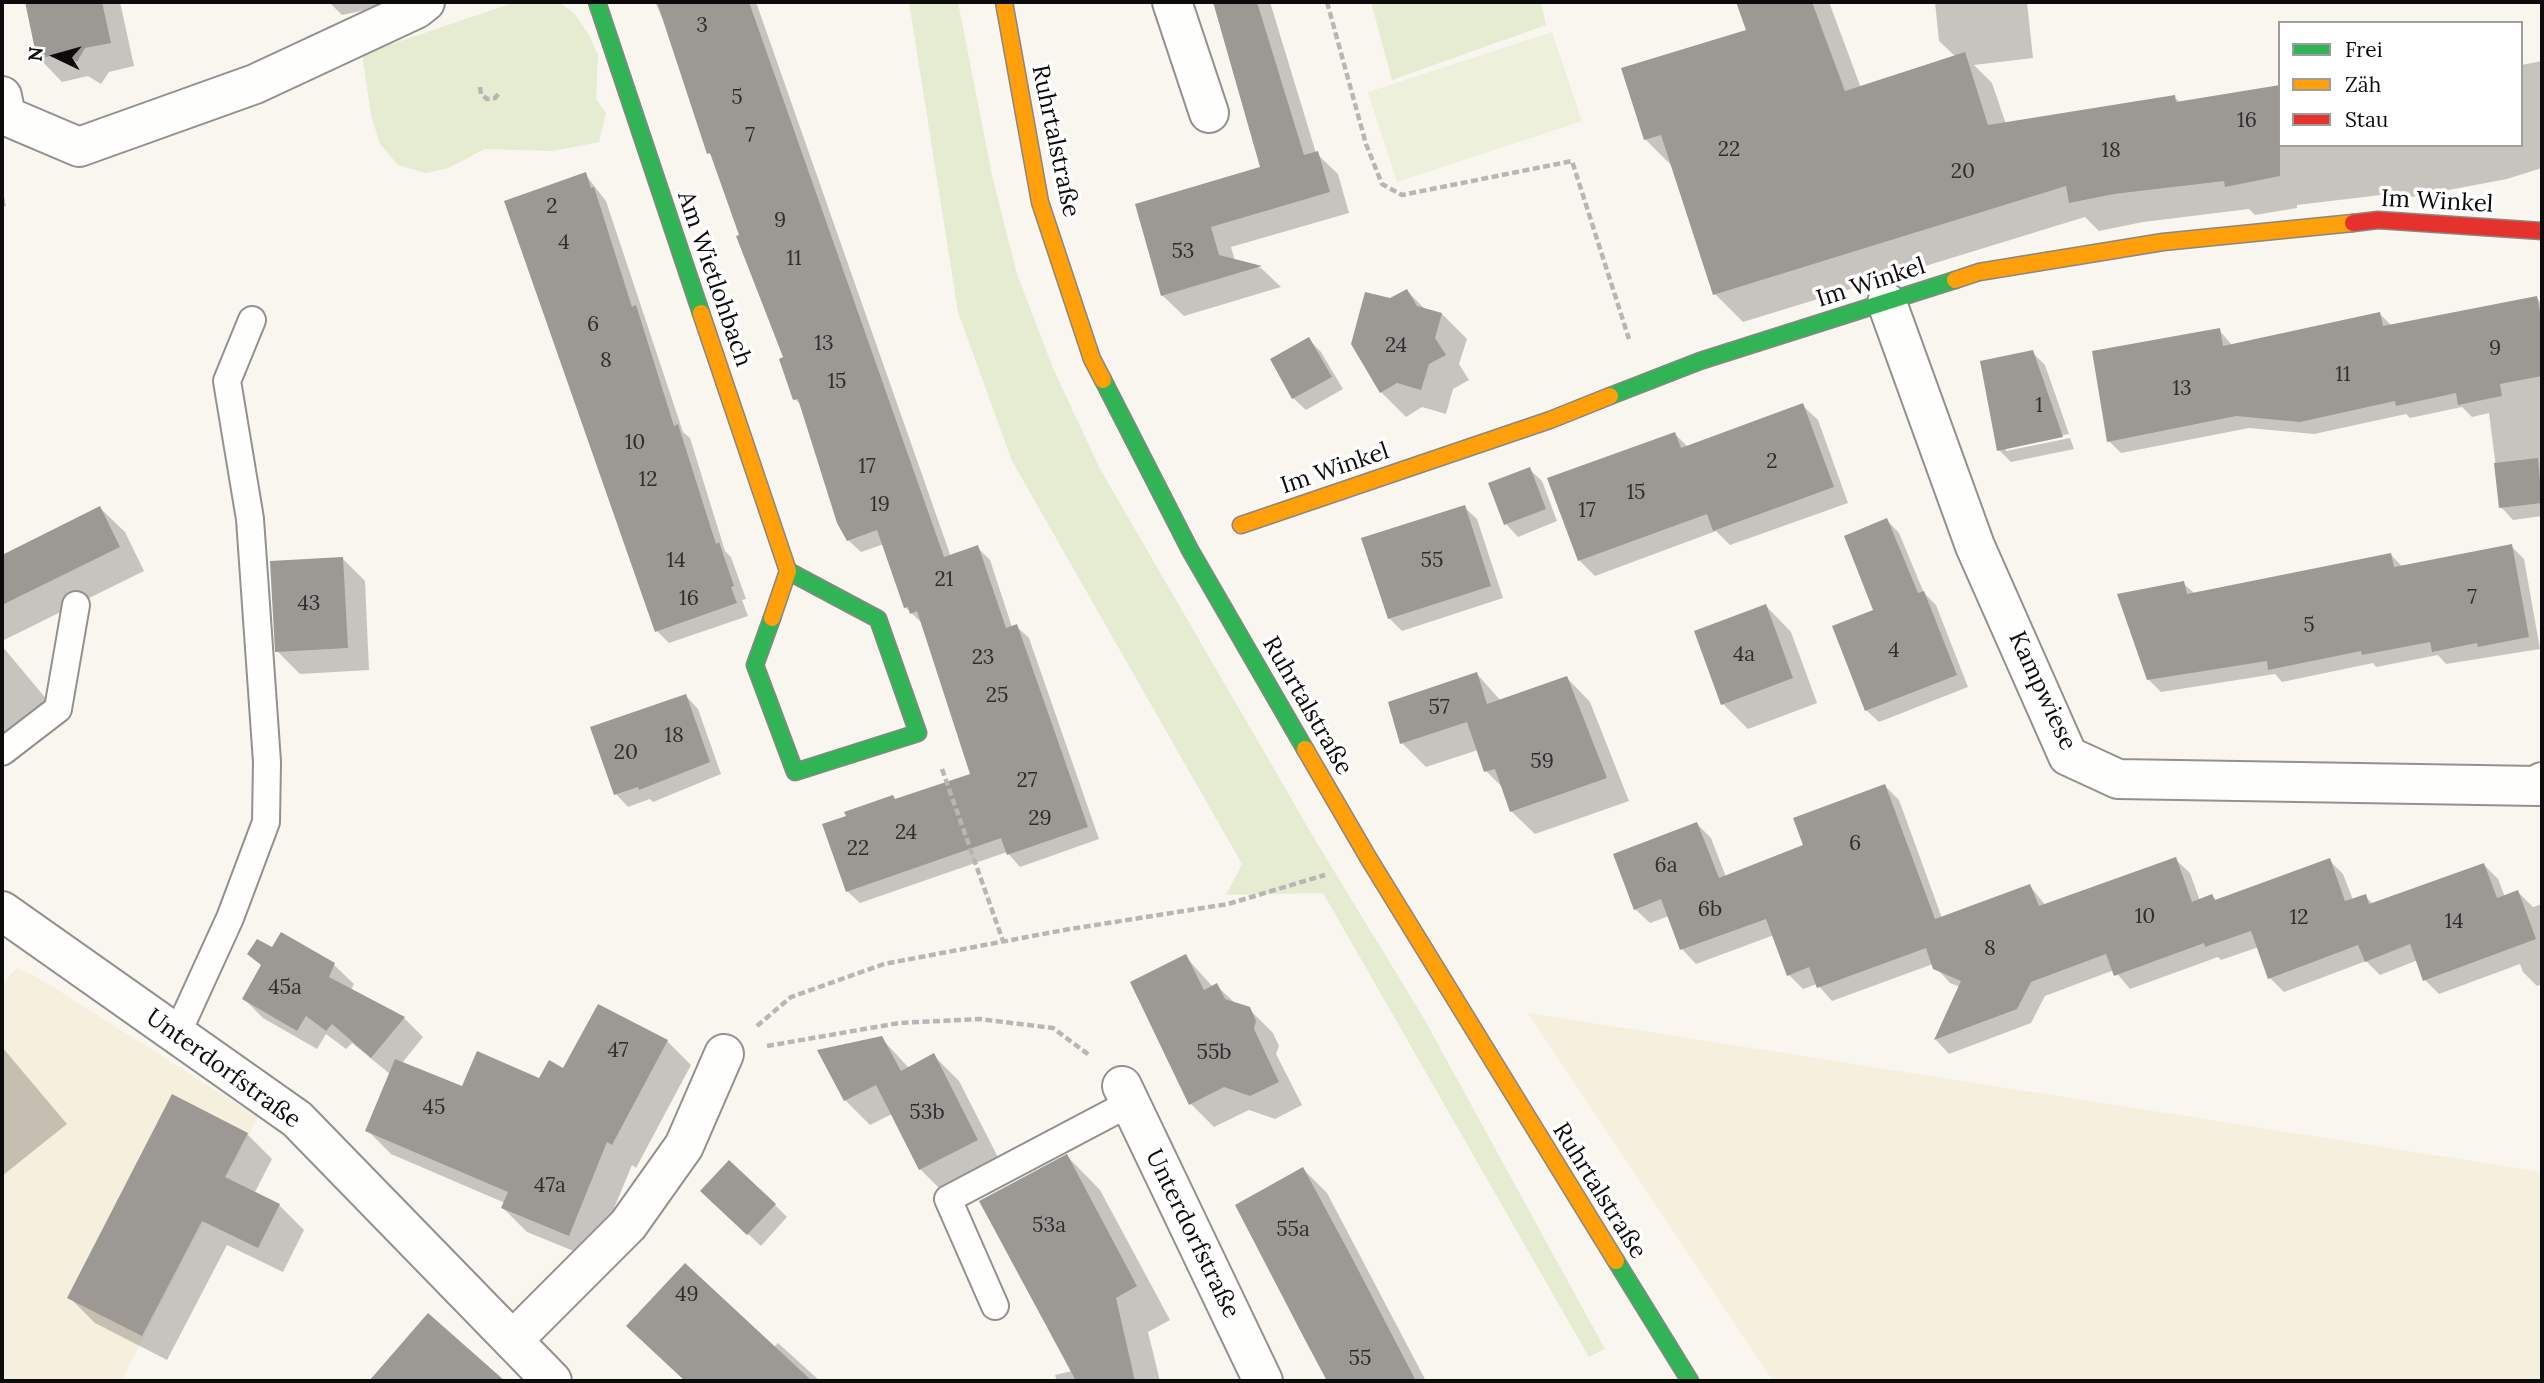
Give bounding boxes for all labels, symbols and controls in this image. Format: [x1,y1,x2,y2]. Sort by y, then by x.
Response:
house number: 3 [696,13,708,39]
north arrow [21,21,91,91]
legend [2278,21,2523,147]
text: Frei [2345,36,2383,63]
text: N [22,46,48,63]
street label: Ruhrtalstraße [1025,62,1085,220]
text: Zäh [2345,71,2381,98]
house number: 5 [731,85,743,111]
text: Stau [2345,106,2388,133]
house number: 16 [2237,108,2257,134]
house number: 7 [745,123,755,149]
house number: 22 [1718,137,1740,163]
house number: 18 [2101,138,2121,164]
house number: 20 [1951,159,1975,185]
street label: Im Winkel [2380,185,2494,219]
street label: Am Wietlohbach [671,188,757,370]
house number: 2 [546,194,558,220]
house number: 9 [774,208,786,234]
house number: 4 [558,230,570,256]
house number: 53 [1171,239,1195,265]
house number: 11 [786,246,802,272]
street label: Im Winkel [1813,252,1929,314]
house number: 6 [587,312,599,338]
house number: 13 [814,331,834,357]
house number: 24 [1385,333,1407,359]
house number: 9 [2489,336,2501,362]
house number: 8 [600,348,612,374]
house number: 11 [2335,362,2351,388]
house number: 15 [827,369,847,395]
house number: 13 [2172,376,2192,402]
house number: 1 [2035,393,2043,419]
house number: 10 [625,430,645,456]
street label: Im Winkel [1277,437,1393,501]
house number: 2 [1766,449,1778,475]
house number: 17 [858,454,876,480]
house number: 12 [639,467,657,493]
house number: 15 [1626,480,1646,506]
house number: 19 [870,492,890,518]
house number: 17 [1578,498,1596,524]
house number: 14 [666,548,686,574]
house number: 55 [1421,548,1443,574]
house number: 21 [935,567,953,593]
house number: 7 [2467,585,2477,611]
house number: 16 [679,586,699,612]
house number: 43 [297,591,321,617]
house number: 5 [2303,613,2315,639]
street label: Kampwiese [2002,627,2082,755]
street label: Ruhrtalstraße [1256,632,1358,780]
house number: 4 [1888,638,1900,664]
house number: 4a [1733,642,1755,668]
house number: 23 [972,645,994,671]
house number: 25 [986,683,1008,709]
house number: 57 [1428,695,1450,721]
house number: 18 [664,723,684,749]
house number: 20 [614,740,638,766]
house number: 59 [1530,749,1554,775]
house number: 27 [1017,768,1037,794]
house number: 29 [1028,806,1052,832]
house number: 24 [895,820,917,846]
house number: 6 [1849,831,1861,857]
house number: 22 [847,836,869,862]
house number: 6a [1655,853,1677,879]
house number: 6b [1698,897,1722,923]
house number: 10 [2135,904,2155,930]
house number: 12 [2290,905,2308,931]
house number: 14 [2444,909,2464,935]
house number: 8 [1984,936,1996,962]
house number: 45a [268,975,302,1001]
street label: Unterdorfstraße [140,1003,306,1135]
house number: 47 [607,1038,629,1064]
house number: 55b [1196,1040,1232,1066]
house number: 45 [423,1095,445,1121]
house number: 53b [909,1100,945,1126]
street label: Ruhrtalstraße [1546,1118,1652,1264]
street label: Unterdorfstraße [1139,1145,1245,1323]
house number: 47a [534,1173,566,1199]
house number: 53a [1032,1213,1066,1239]
house number: 55a [1276,1217,1310,1243]
house number: 49 [675,1282,699,1308]
house number: 55 [1349,1346,1371,1372]

